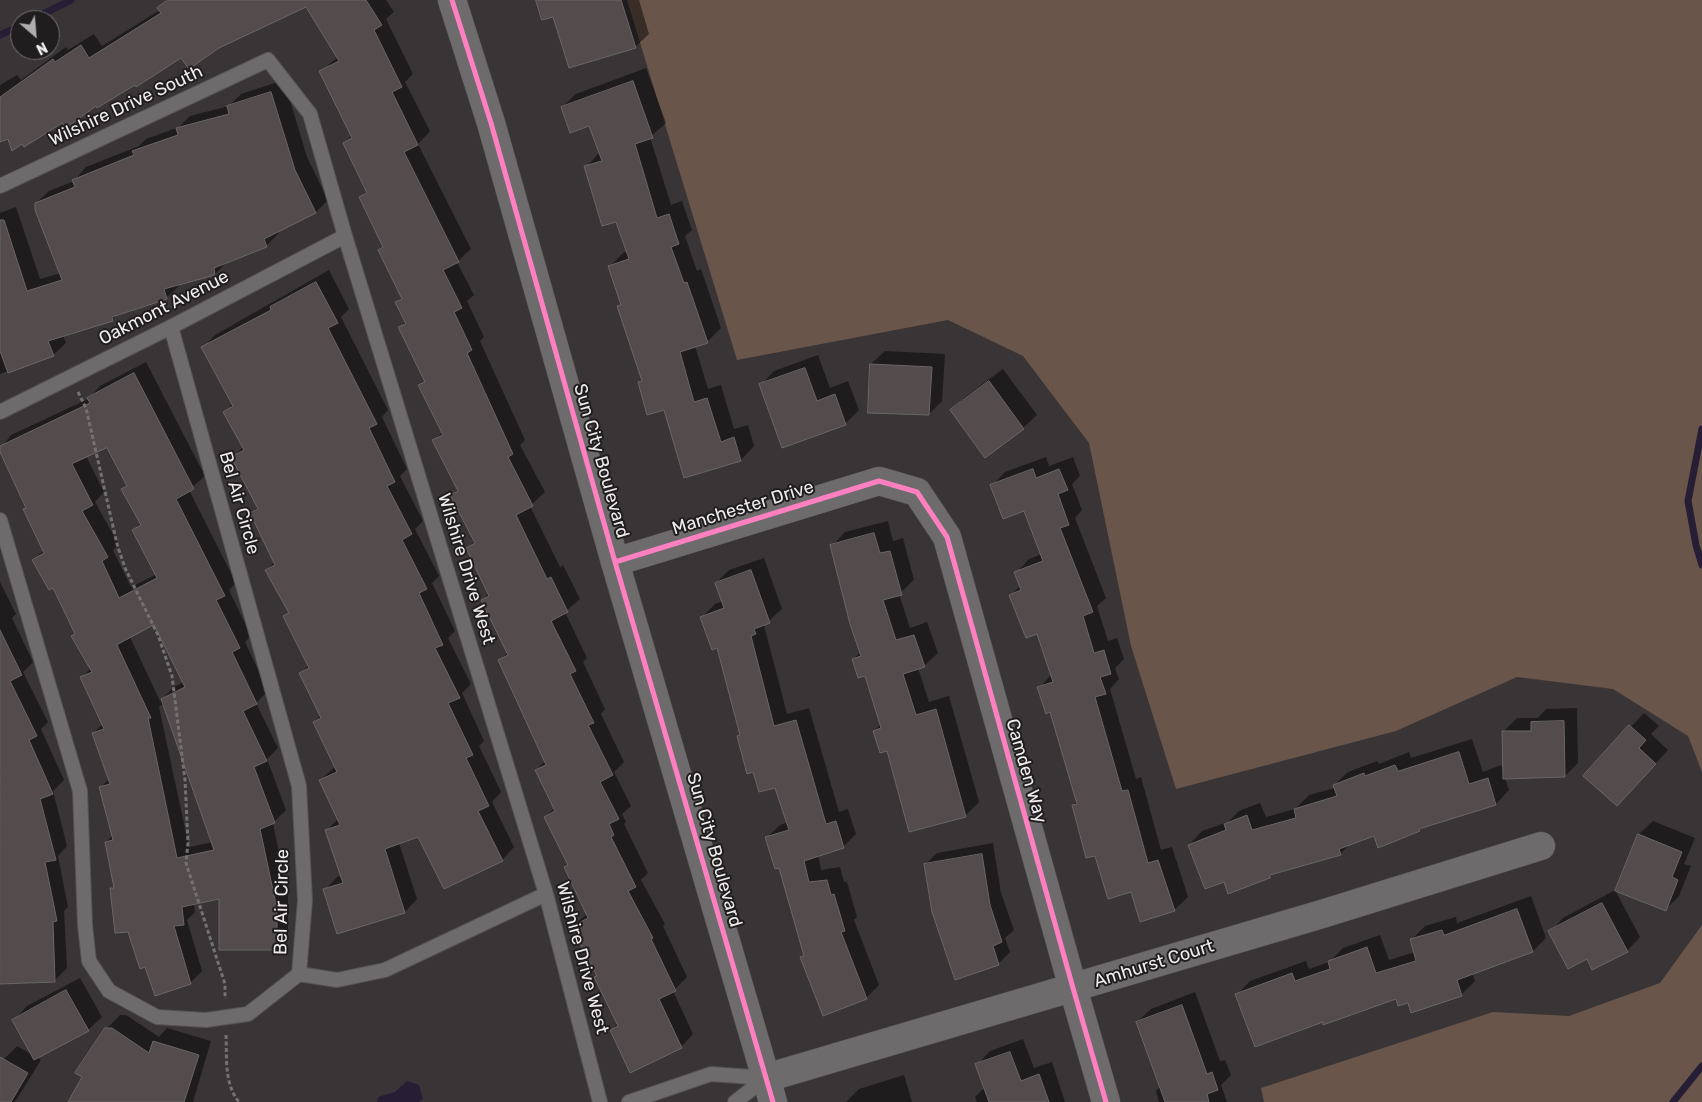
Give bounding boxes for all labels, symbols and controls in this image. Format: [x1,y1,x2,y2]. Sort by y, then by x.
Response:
north arrow [10,10,60,60]
text: N [33,38,50,58]
street label: Wilshire Drive South [46,61,206,151]
street label: Oakmont Avenue [95,266,233,350]
street label: Sun City Boulevard [569,381,633,541]
street label: Bel Air Circle [214,449,264,557]
street label: Manchester Drive [670,476,816,540]
street label: Wilshire Drive West [433,491,499,647]
street label: Camden Way [1001,716,1051,826]
street label: Sun City Boulevard [682,770,746,930]
street label: Bel Air Circle [270,849,294,955]
street label: Wilshire Drive West [551,879,613,1037]
street label: Amhurst Court [1091,935,1217,993]

